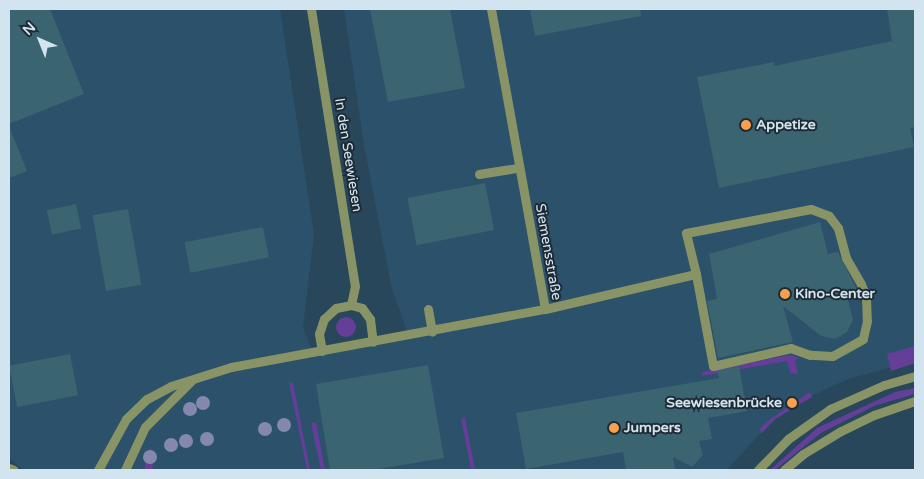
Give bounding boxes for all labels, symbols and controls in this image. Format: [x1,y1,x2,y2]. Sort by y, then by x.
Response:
north arrow [15,15,65,65]
text: N [19,19,39,39]
street label: In den Seewiesen [331,97,365,213]
place label: Appetize [756,117,816,133]
marker: Appetize [740,119,752,131]
street label: Siemensstraße [531,202,565,302]
place label: Kino-Center [795,286,875,302]
marker: Kino-Center [779,288,791,300]
place label: Seewiesenbrücke [666,395,782,411]
marker: Seewiesenbrücke [786,397,798,409]
place label: Jumpers [624,420,681,436]
marker: Jumpers [608,422,620,434]

